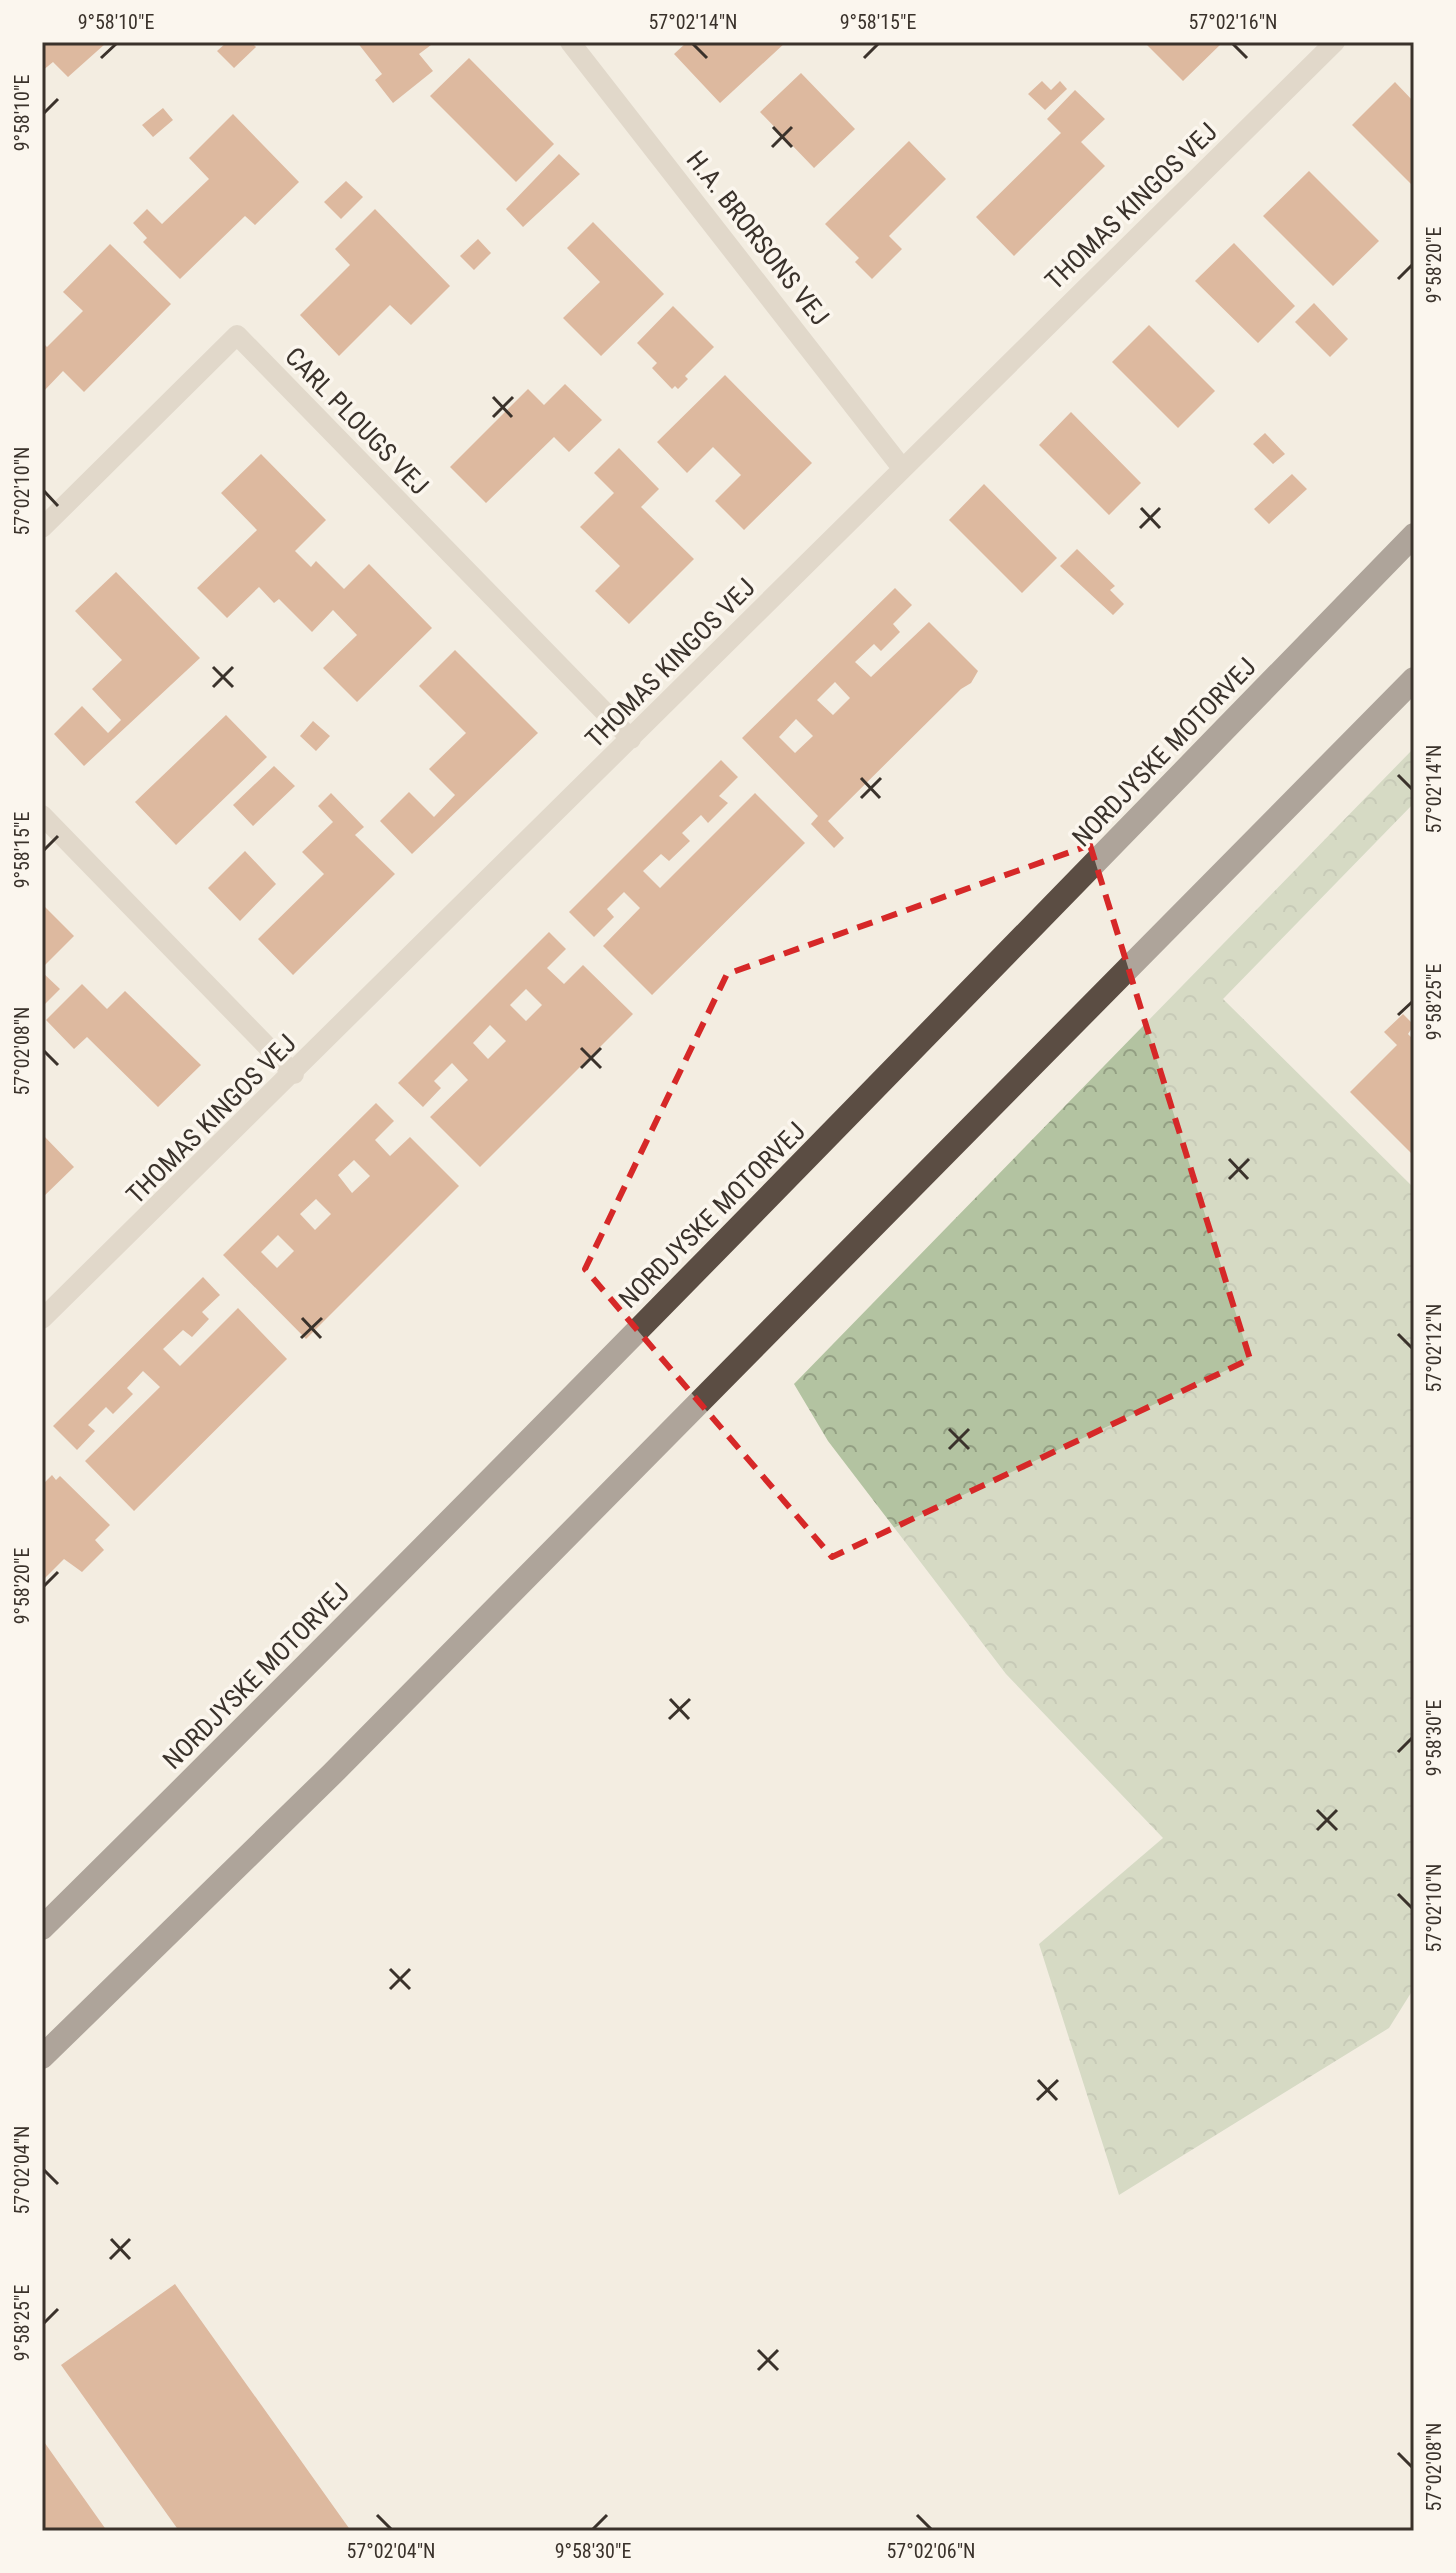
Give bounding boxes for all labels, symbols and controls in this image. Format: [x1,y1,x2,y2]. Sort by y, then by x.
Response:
text: 9°58'10"E [78,10,154,34]
text: 57°02'14"N [648,10,738,34]
text: 9°58'15"E [840,10,916,34]
text: 57°02'16"N [1188,10,1278,34]
text: 9°58'10"E [10,75,34,151]
street label: THOMAS KINGOS VEJ [1039,116,1223,296]
street label: H.A. BRORSONS VEJ [681,145,835,331]
text: 9°58'20"E [1422,227,1446,303]
street label: CARL PLOUGS VEJ [279,341,435,501]
text: 57°02'10"N [10,446,34,536]
street label: THOMAS KINGOS VEJ [579,572,761,754]
street label: NORDJYSKE MOTORVEJ [1066,652,1262,852]
text: 57°02'14"N [1422,744,1446,834]
text: 9°58'15"E [10,812,34,888]
text: 9°58'25"E [1422,964,1446,1040]
text: 57°02'08"N [10,1006,34,1096]
street label: THOMAS KINGOS VEJ [120,1028,302,1210]
street label: NORDJYSKE MOTORVEJ [613,1116,811,1314]
text: 57°02'12"N [1422,1303,1446,1393]
text: 9°58'20"E [10,1548,34,1624]
street label: NORDJYSKE MOTORVEJ [157,1577,355,1775]
text: 9°58'30"E [1422,1700,1446,1776]
text: 57°02'10"N [1422,1863,1446,1953]
text: 57°02'04"N [10,2125,34,2215]
text: 9°58'25"E [10,2285,34,2361]
text: 57°02'08"N [1422,2422,1446,2512]
text: 57°02'04"N [346,2539,436,2563]
text: 9°58'30"E [555,2539,631,2563]
text: 57°02'06"N [886,2539,976,2563]

